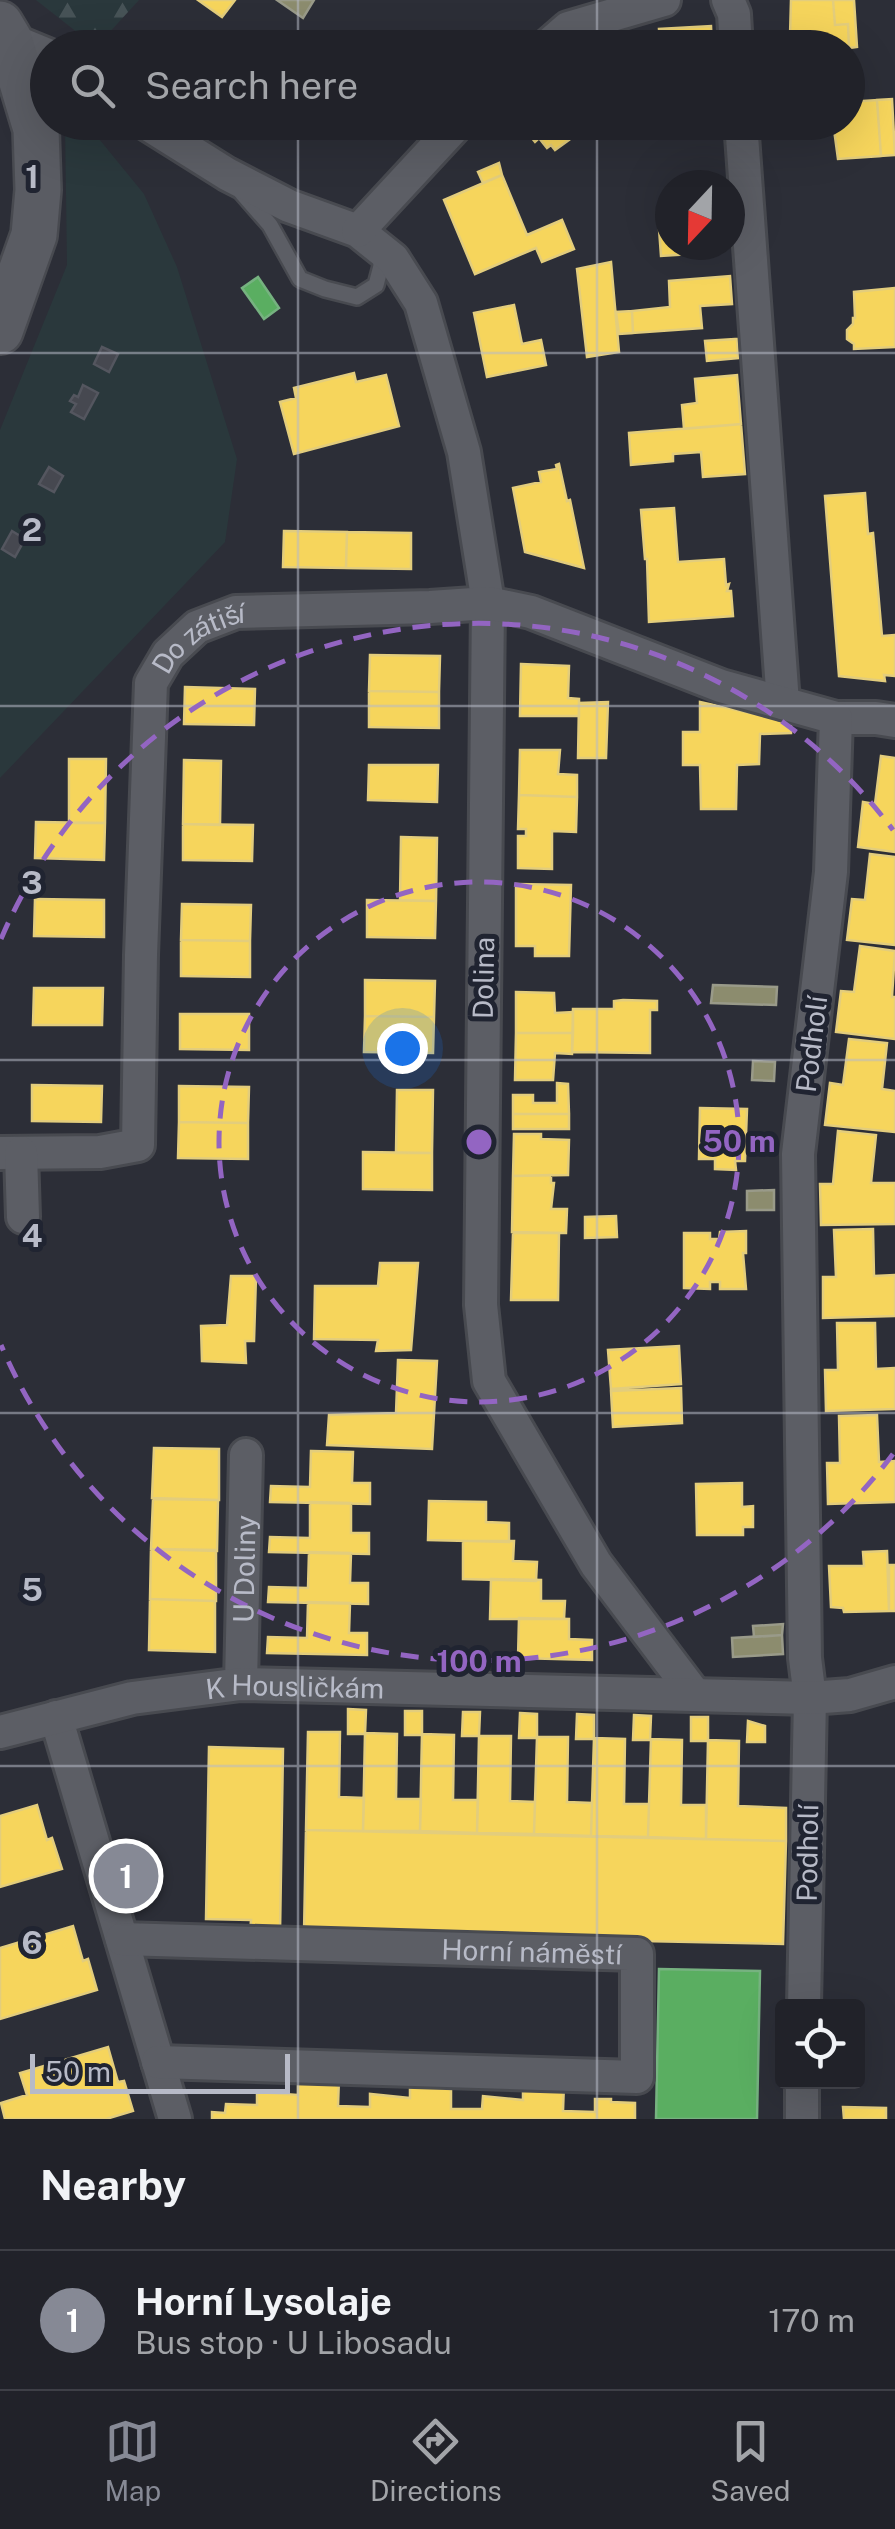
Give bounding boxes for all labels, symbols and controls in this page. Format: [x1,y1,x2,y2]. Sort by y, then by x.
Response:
search box [30,30,865,140]
icon: search [65,58,120,113]
text: Search here [145,63,358,108]
text: 1 [25,158,39,195]
north arrow [655,170,745,260]
text: 2 [22,511,42,548]
street label: Do zátiší [144,595,246,679]
text: 3 [21,864,43,901]
street label: Dolina [466,937,500,1019]
street label: Podholí [789,992,833,1094]
your location [377,1023,428,1074]
text: 50 m [702,1123,776,1159]
centre of rings [461,1124,497,1160]
text: 4 [22,1217,43,1254]
street label: U Doliny [226,1515,261,1623]
text: 5 [21,1571,43,1608]
text: 100 m [436,1643,522,1679]
street label: K Housličkám [203,1667,385,1705]
street label: Podholí [790,1803,824,1902]
pin: 1 [94,1838,158,1914]
text: 6 [21,1924,43,1961]
street label: Horní náměstí [441,1932,624,1970]
map controls [775,1999,865,2089]
button: locate [775,1999,865,2089]
scale bar [30,2049,290,2094]
text: 50 m [45,2055,111,2088]
text: Nearby [40,2160,186,2209]
text: Horní Lysolaje [135,2279,392,2324]
text: 1 [66,2302,79,2339]
text: 170 m [768,2302,855,2339]
text: Bus stop · U Libosadu [135,2324,452,2361]
tab: Map [104,2414,161,2507]
tab: Directions [370,2414,502,2507]
tab: Saved [710,2414,791,2507]

